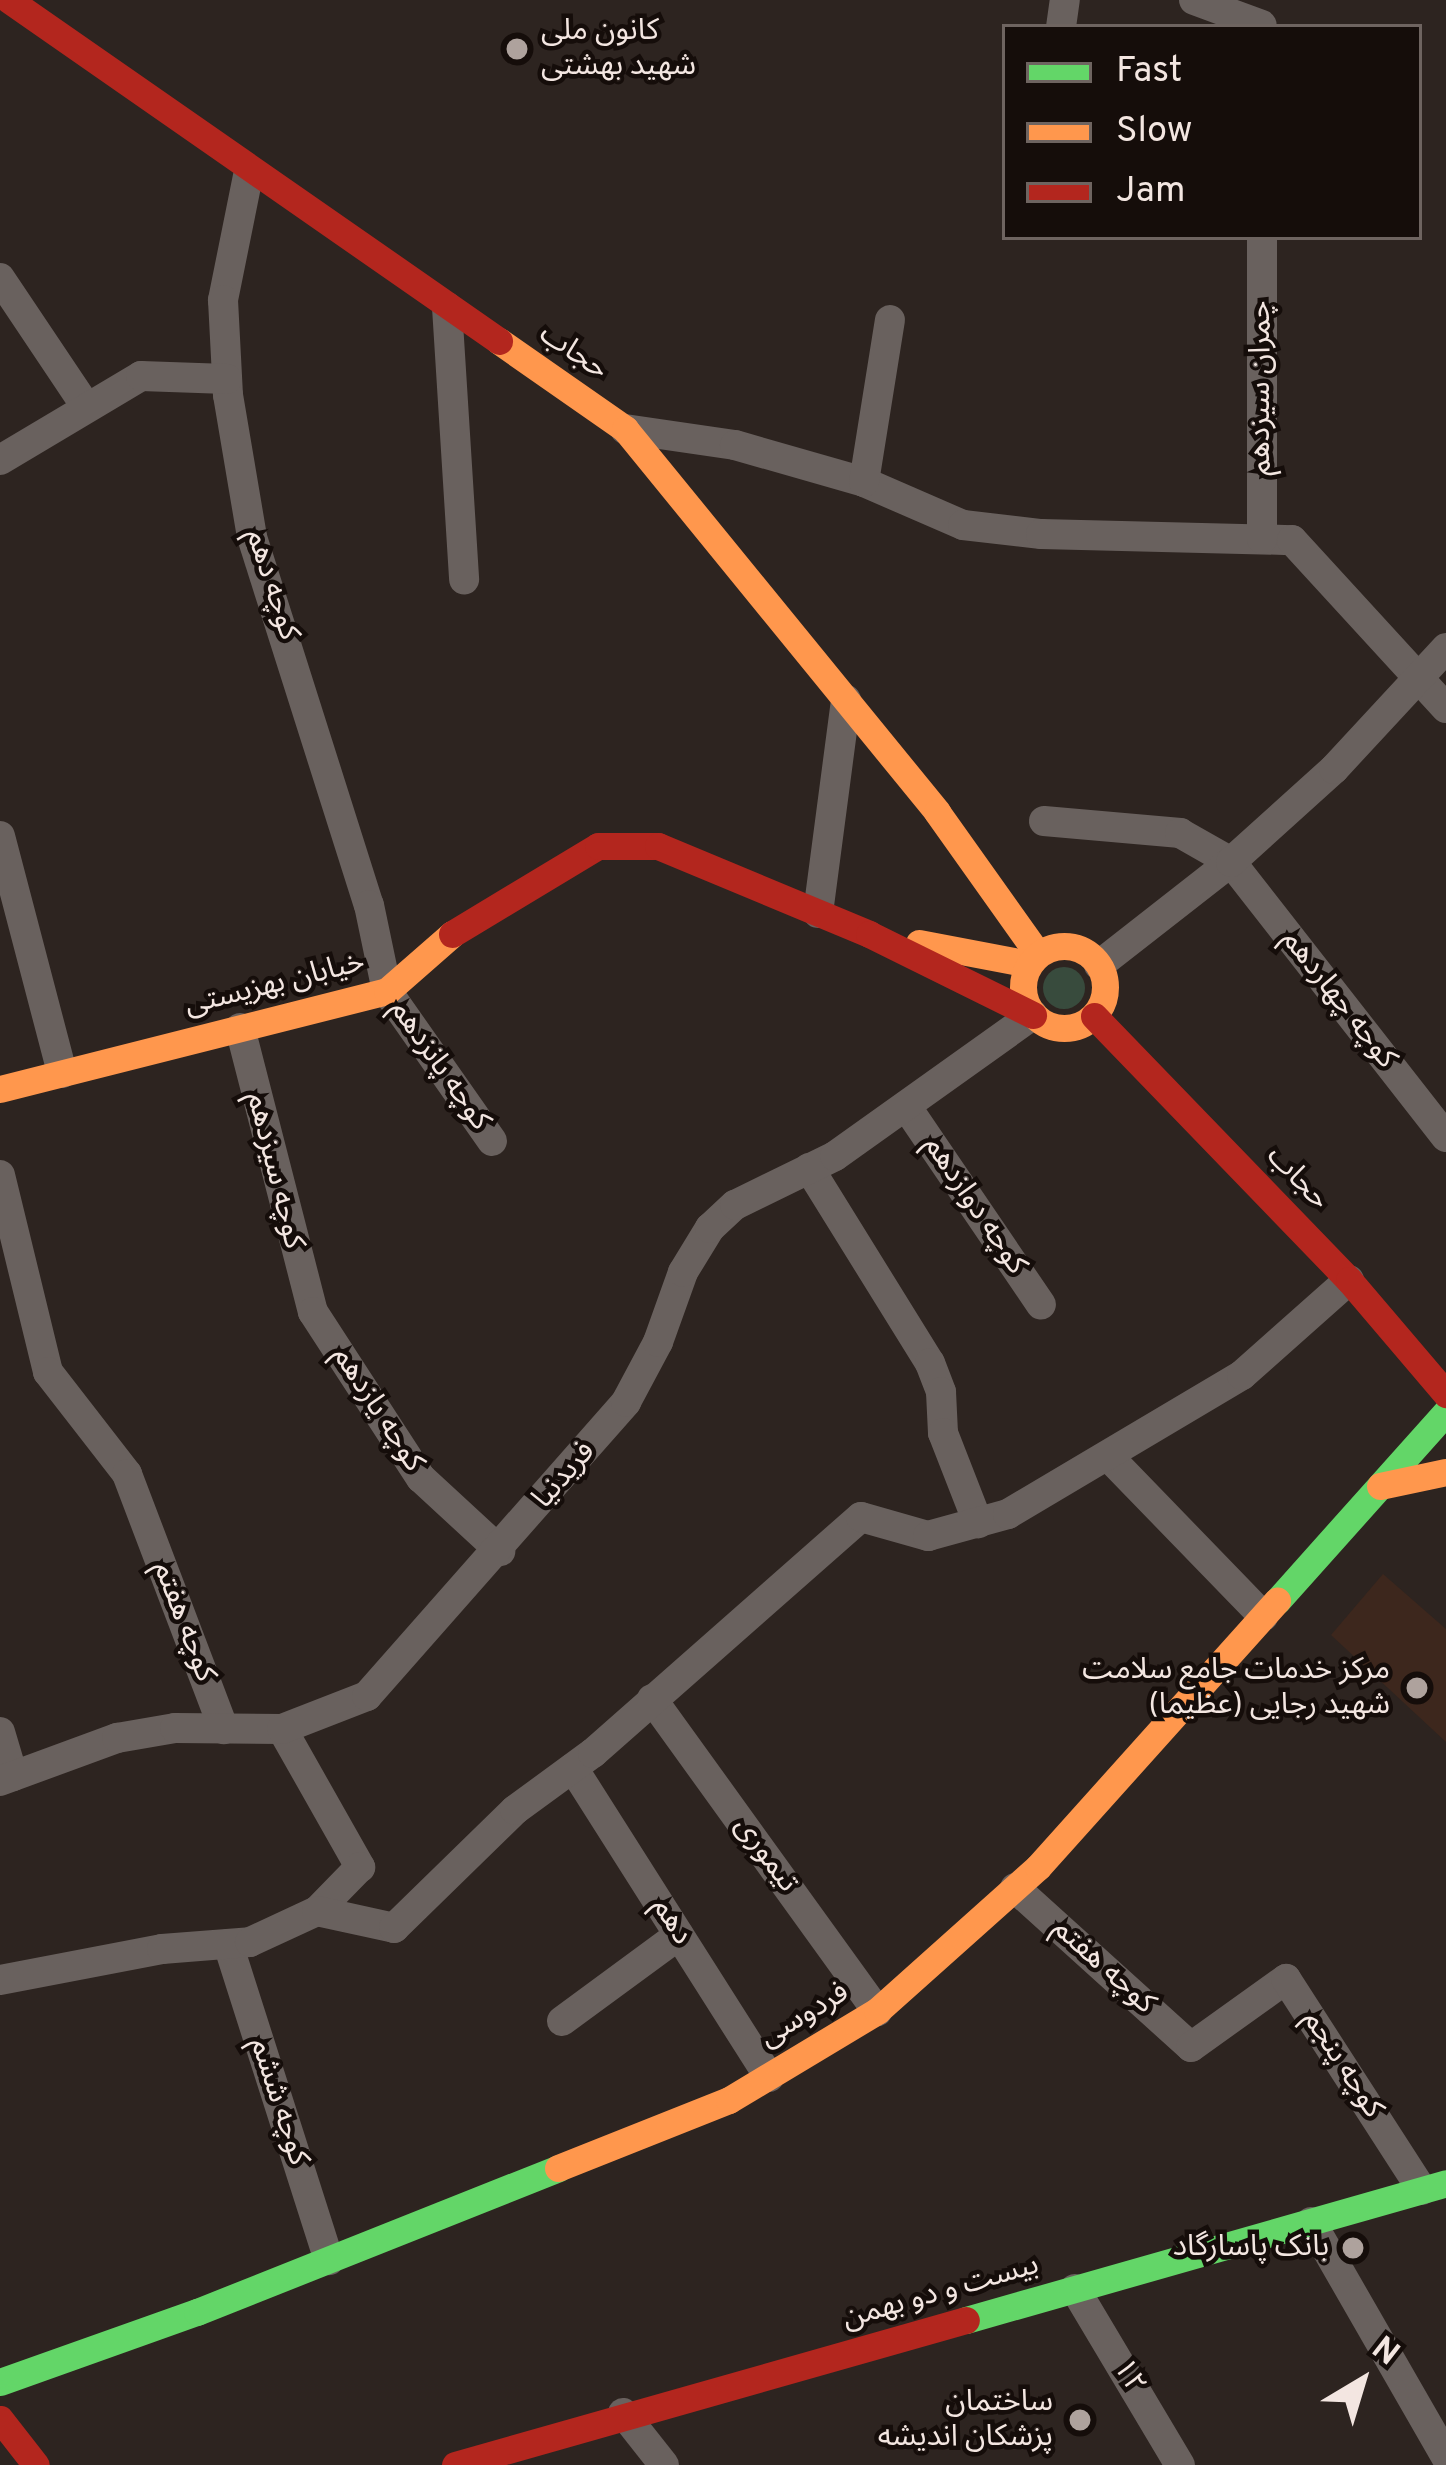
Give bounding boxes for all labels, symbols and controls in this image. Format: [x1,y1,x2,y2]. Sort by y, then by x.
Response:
place label: کانون ملی شهید بهشتی [541,14,696,84]
legend [1002,24,1422,240]
marker: کانون ملی شهید بهشتی [504,36,530,62]
text: Fast [1116,49,1182,95]
text: Slow [1116,109,1192,155]
text: Jam [1116,169,1186,215]
street label: چمران سیزدهم [1244,301,1280,475]
street label: حجاب [532,317,614,389]
street label: کوچه دهم [236,525,306,645]
street label: کوچه چهاردهم [1273,924,1403,1076]
street label: خیابان بهزیستی [181,945,369,1025]
street label: کوچه پانزدهم [381,994,497,1138]
street label: کوچه سیزدهم [237,1089,311,1253]
street label: کوچه دوازدهم [915,1130,1033,1282]
street label: حجاب [1258,1139,1336,1219]
street label: کوچه یازدهم [323,1341,431,1479]
street label: فریدنیا [526,1435,604,1517]
street label: کوچه هفتم [144,1557,222,1687]
place label: مرکز خدمات جامع سلامت شهید رجایی (عظیما) [1082,1653,1390,1724]
marker: مرکز خدمات جامع سلامت شهید رجایی (عظیما) [1401,1672,1433,1704]
street label: تیموری [725,1810,805,1900]
street label: دهم [643,1892,699,1952]
street label: کوچه هفتم [1044,1911,1162,2023]
street label: فردوسی [754,1975,856,2057]
street label: کوچه پنجم [1294,2004,1390,2126]
street label: کوچه ششم [241,2034,315,2170]
place label: بانک پاسارگاد [1173,2230,1329,2266]
marker: بانک پاسارگاد [1340,2235,1366,2261]
street label: بیست و دو بهمن [839,2248,1043,2338]
north arrow [1302,2321,1422,2441]
text: N [1362,2329,1406,2376]
street label: ۱۲ [1104,2353,1152,2401]
place label: ساختمان پزشکان اندیشه [878,2385,1053,2456]
marker: ساختمان پزشکان اندیشه [1064,2404,1096,2436]

